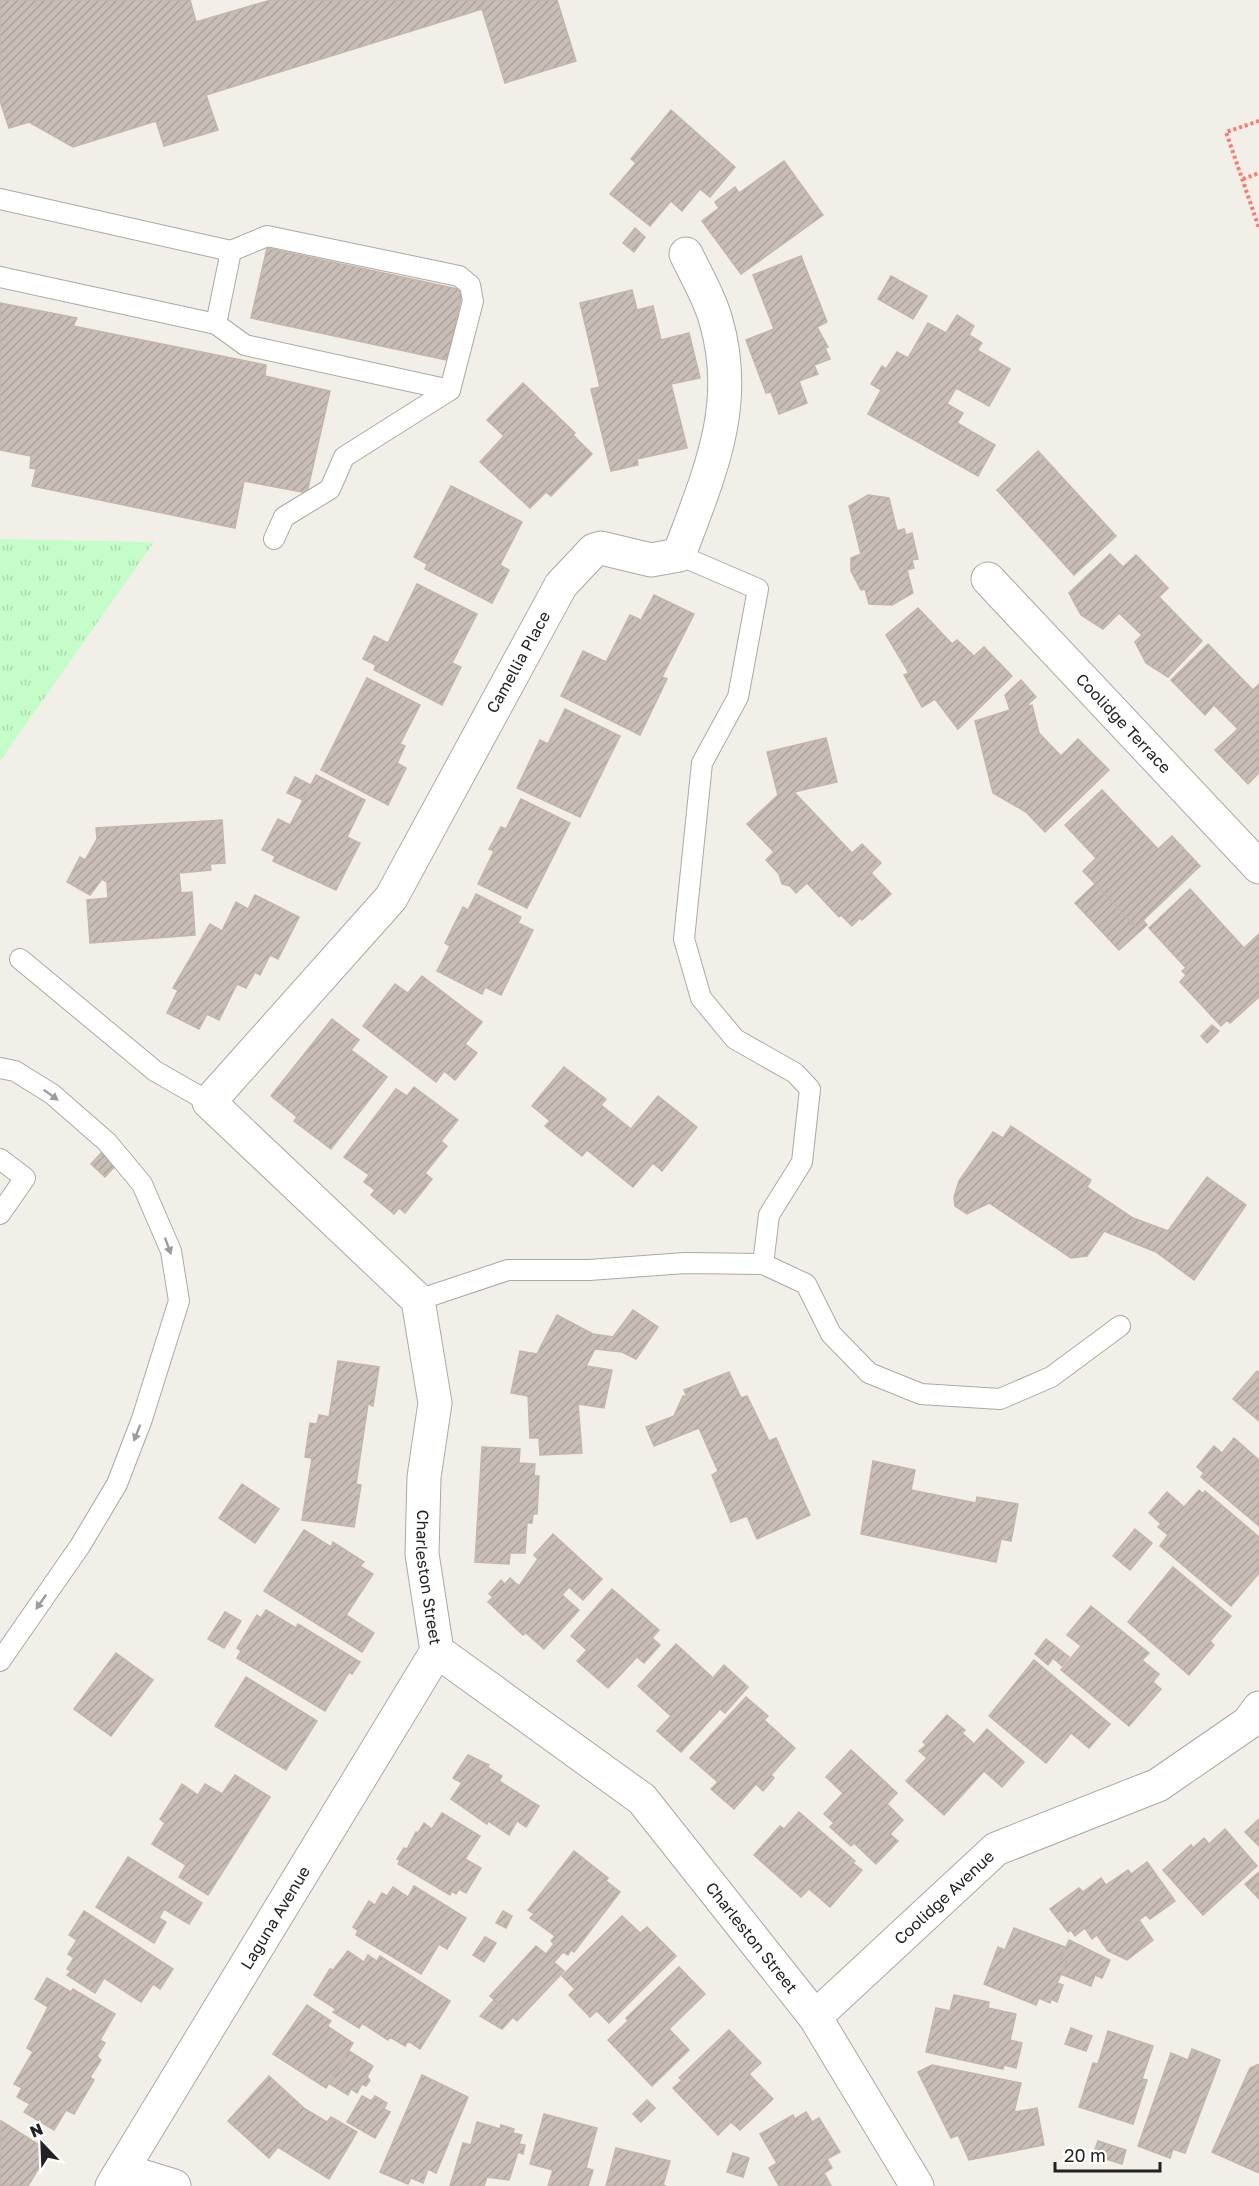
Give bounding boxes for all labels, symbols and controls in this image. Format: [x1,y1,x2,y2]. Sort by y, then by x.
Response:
street label: Camellia Place [482,607,554,717]
street label: Coolidge Terrace [1072,669,1175,777]
one-way arrow [44,1088,59,1100]
one-way arrow [163,1237,173,1255]
one-way arrow [132,1424,141,1442]
street label: Charleston Street [412,1509,446,1646]
one-way arrow [35,1593,47,1609]
street label: Coolidge Avenue [890,1846,998,1948]
street label: Laguna Avenue [236,1862,314,1973]
street label: Charleston Street [702,1878,802,1997]
north arrow [12,2114,72,2174]
text: N [27,2119,46,2142]
scale bar [1055,2135,1160,2173]
text: 20 m [1064,2144,1106,2166]

